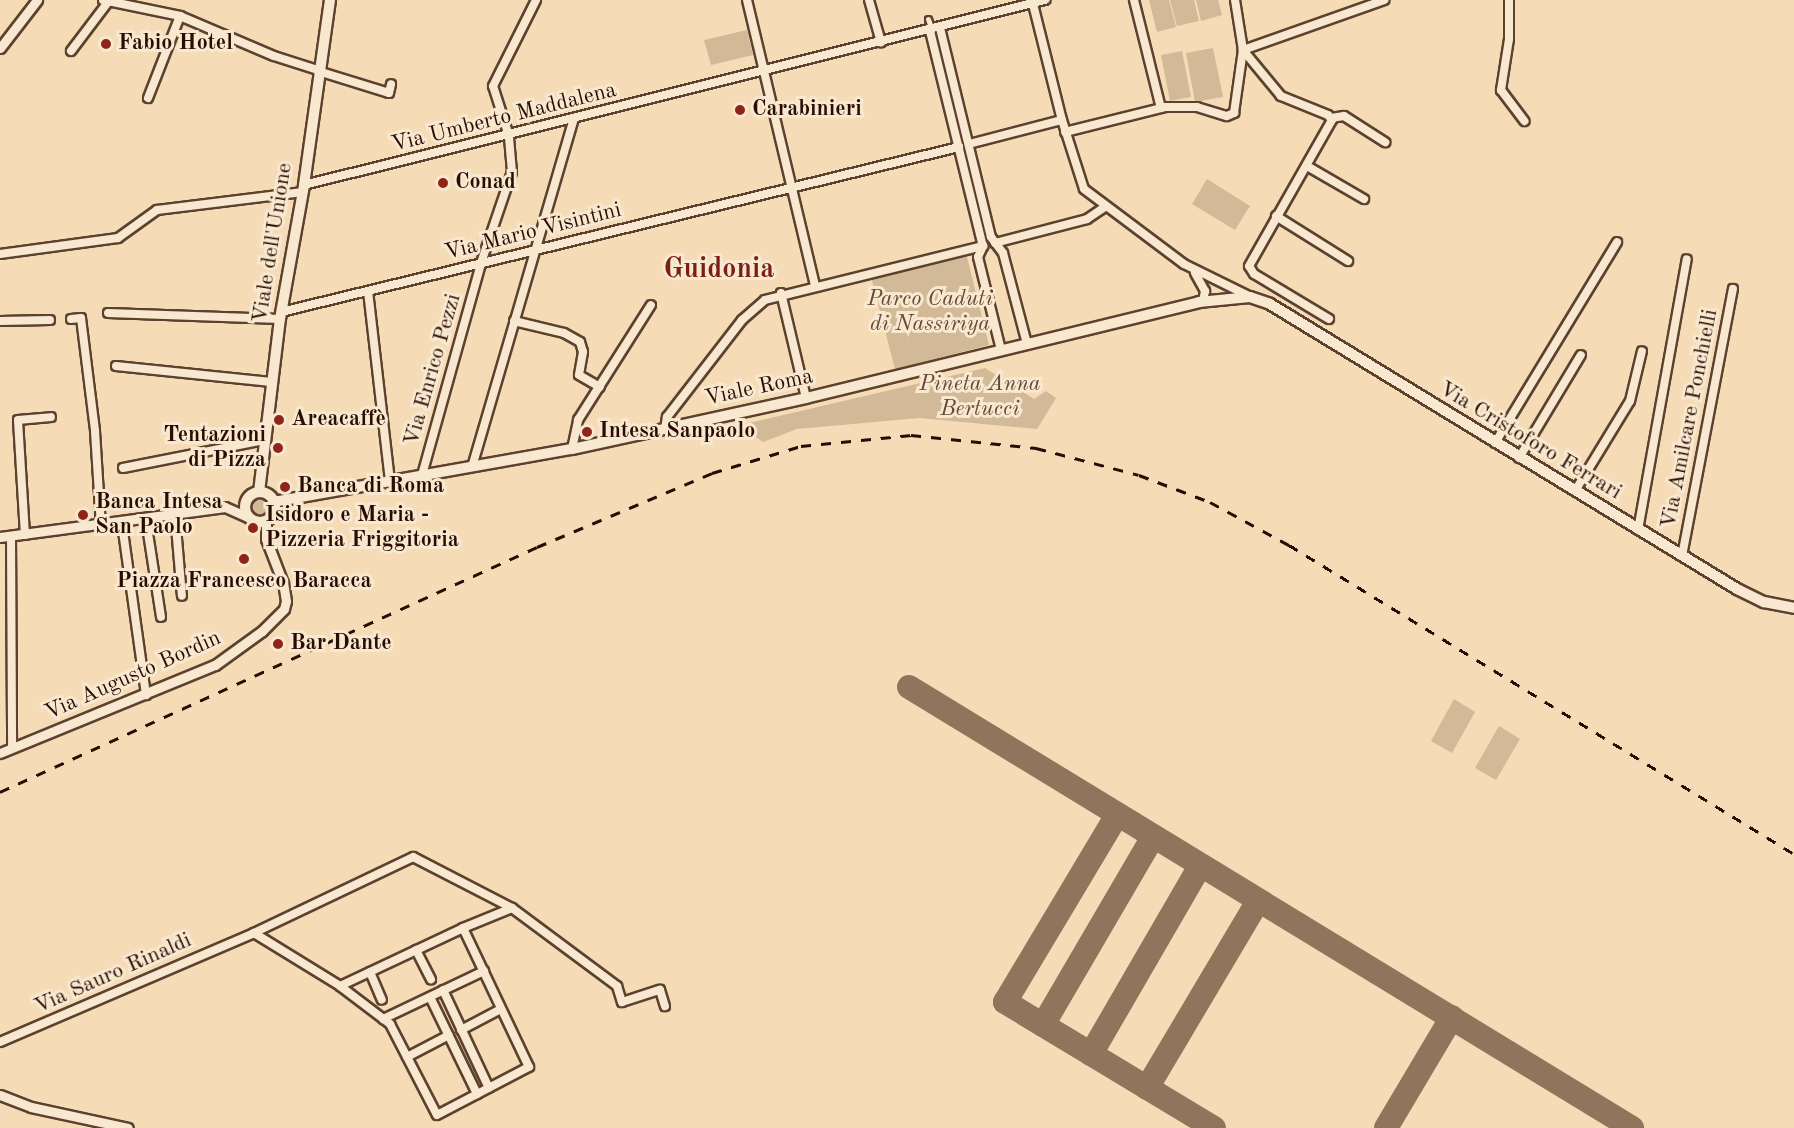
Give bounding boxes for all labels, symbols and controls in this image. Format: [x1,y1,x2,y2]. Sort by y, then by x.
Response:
place label: Fabio Hotel [118,31,233,57]
marker: Fabio Hotel [99,37,113,51]
street label: Via Umberto Maddalena [389,77,619,159]
place label: Carabinieri [752,97,862,123]
marker: Carabinieri [733,103,747,117]
street label: Viale dell'Unione [247,161,299,325]
place label: Conad [455,170,516,196]
marker: Conad [436,176,450,190]
street label: Via Mario Visintini [442,197,624,267]
district label: Guidonia [663,253,775,287]
park label: Parco Caduti di Nassiriya [867,286,993,338]
street label: Via Enrico Pezzi [399,291,467,449]
street label: Via Amilcare Ponchielli [1656,307,1724,531]
street label: Viale Roma [702,364,816,412]
park label: Pineta Anna Bertucci [919,371,1041,422]
street label: Via Cristoforo Ferrari [1434,376,1626,506]
place label: Areacaffè [291,407,386,433]
marker: Areacaffè [272,413,286,427]
place label: Intesa Sanpaolo [599,419,755,445]
place label: Tentazioni di Pizza [163,422,266,474]
marker: Intesa Sanpaolo [580,425,594,439]
marker: Tentazioni di Pizza [271,441,285,455]
place label: Banca di Roma [297,474,444,500]
marker: Banca di Roma [278,480,292,494]
place label: Banca Intesa San Paolo [95,489,223,540]
place label: Isidoro e Maria - Pizzeria Friggitoria [265,502,459,554]
marker: Banca Intesa San Paolo [76,508,90,522]
marker: Isidoro e Maria - Pizzeria Friggitoria [246,521,260,535]
marker: Piazza Francesco Baracca [237,552,251,566]
place label: Piazza Francesco Baracca [116,569,372,595]
street label: Via Augusto Bordin [41,625,225,727]
place label: Bar Dante [290,631,392,657]
marker: Bar Dante [271,637,285,651]
street label: Via Sauro Rinaldi [30,928,196,1020]

